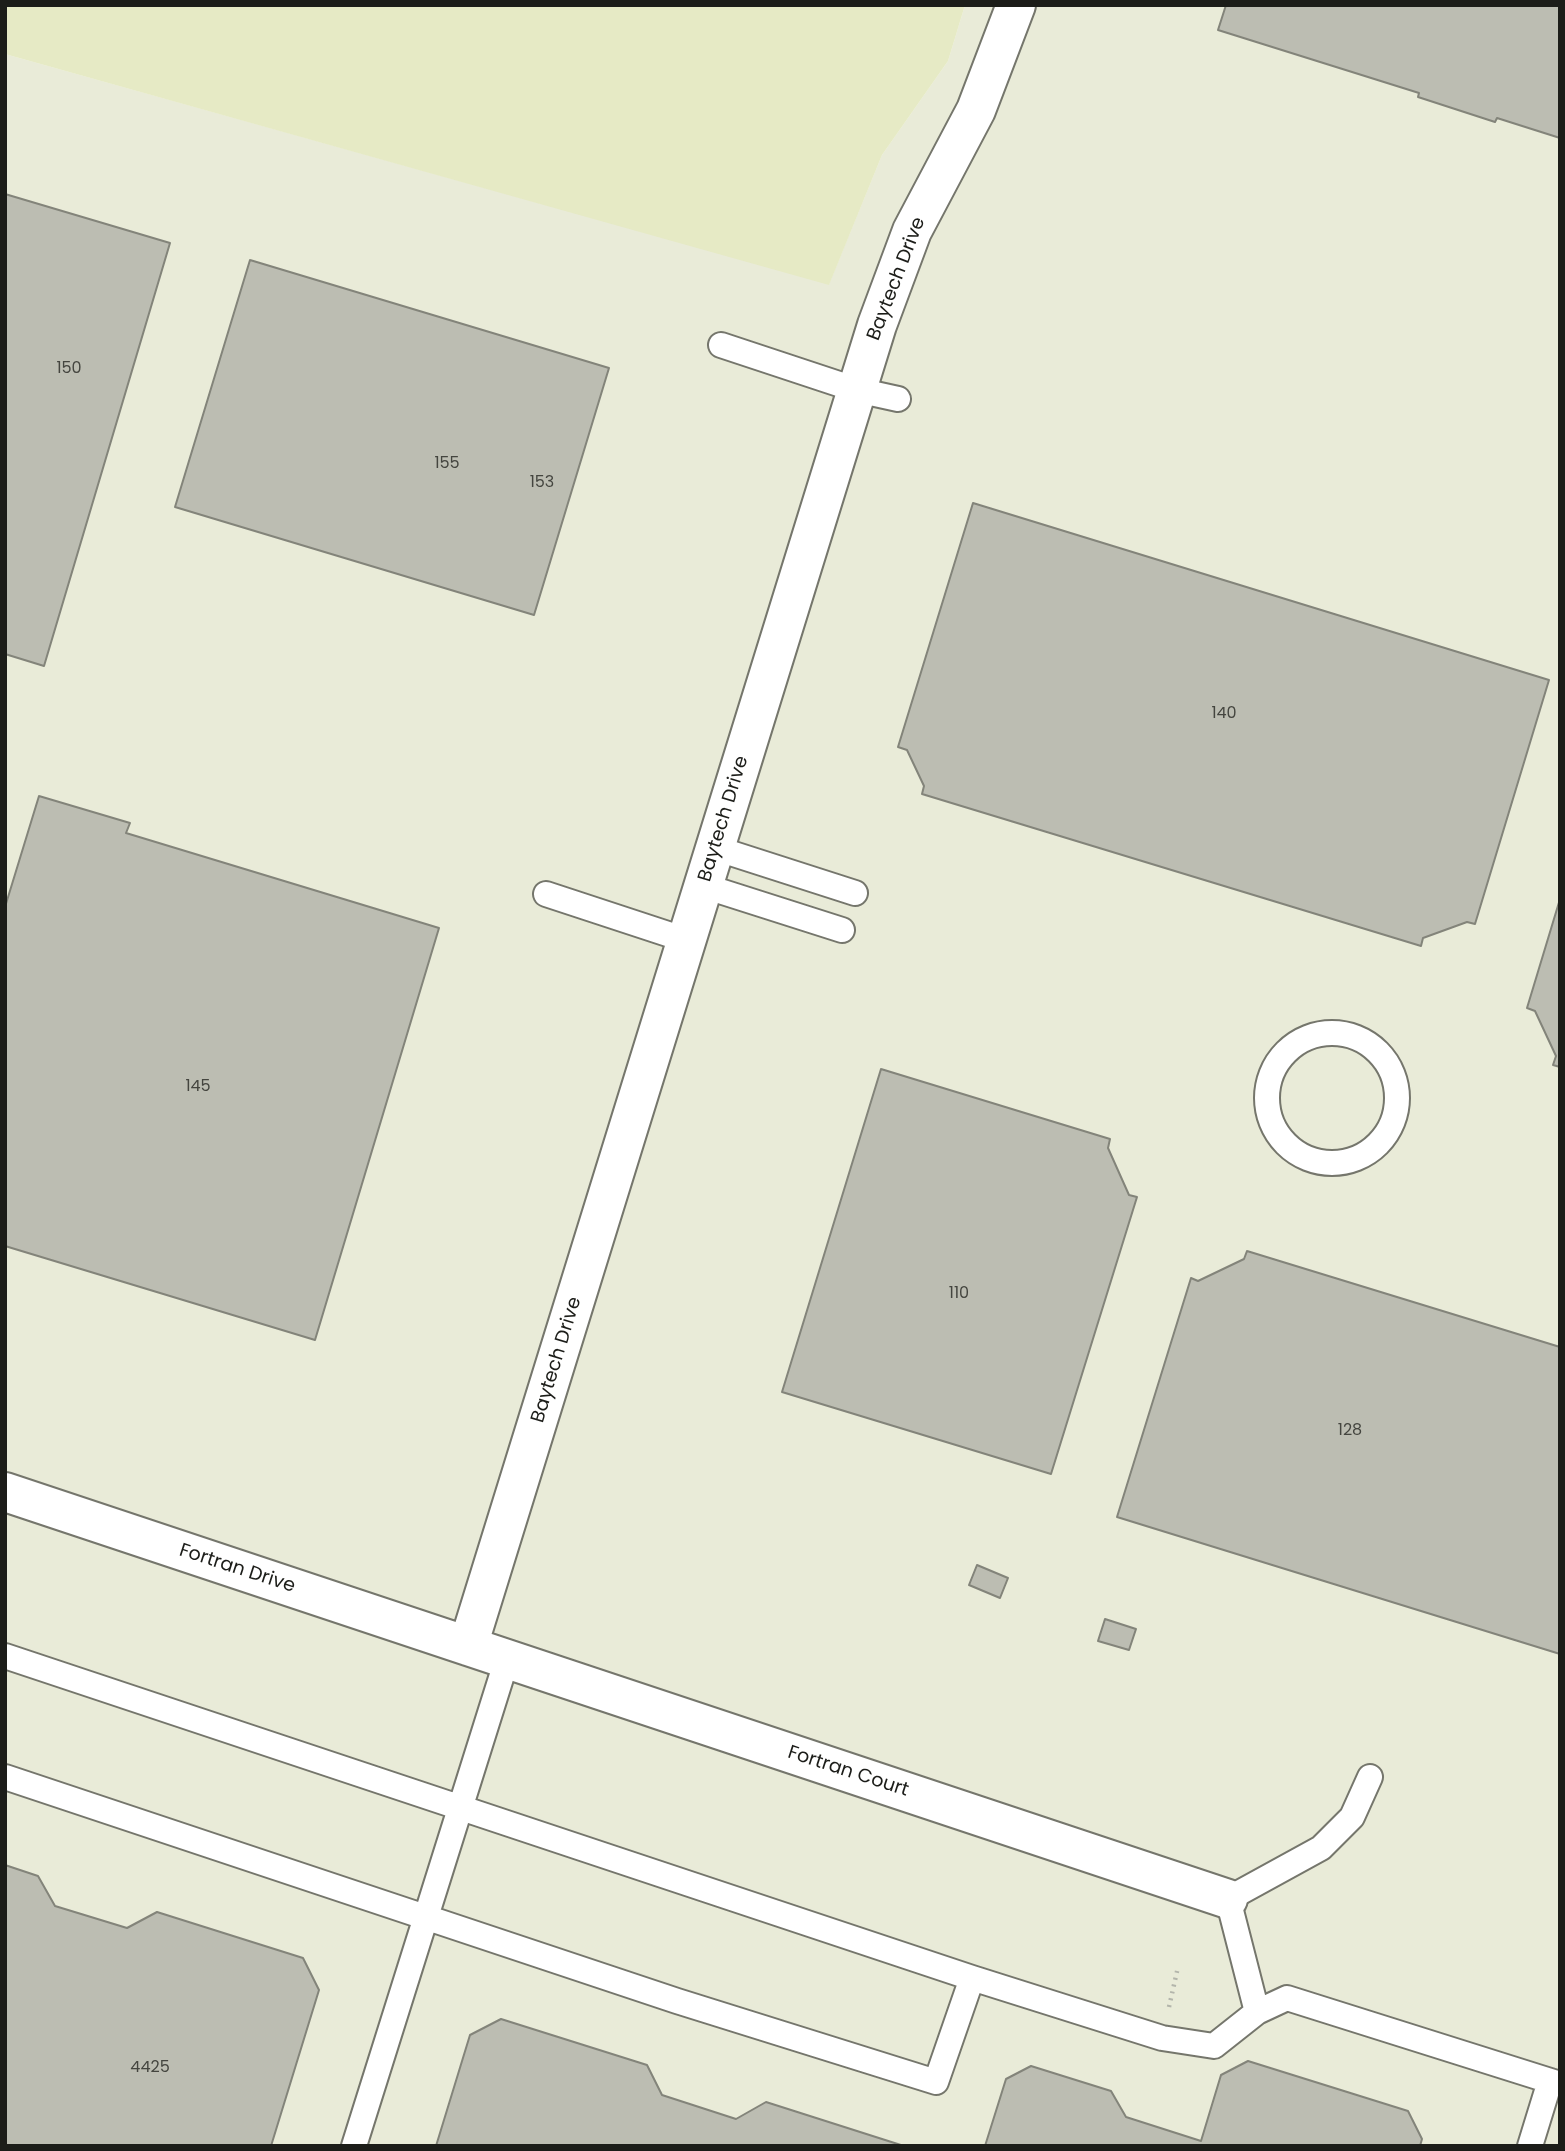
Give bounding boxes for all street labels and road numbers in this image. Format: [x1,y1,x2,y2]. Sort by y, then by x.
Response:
street label: Baytech Drive [863,214,931,344]
street label: Baytech Drive [694,753,754,885]
street label: Baytech Drive [527,1294,587,1426]
street label: Fortran Drive [176,1540,298,1598]
street label: Fortran Court [785,1742,911,1802]

